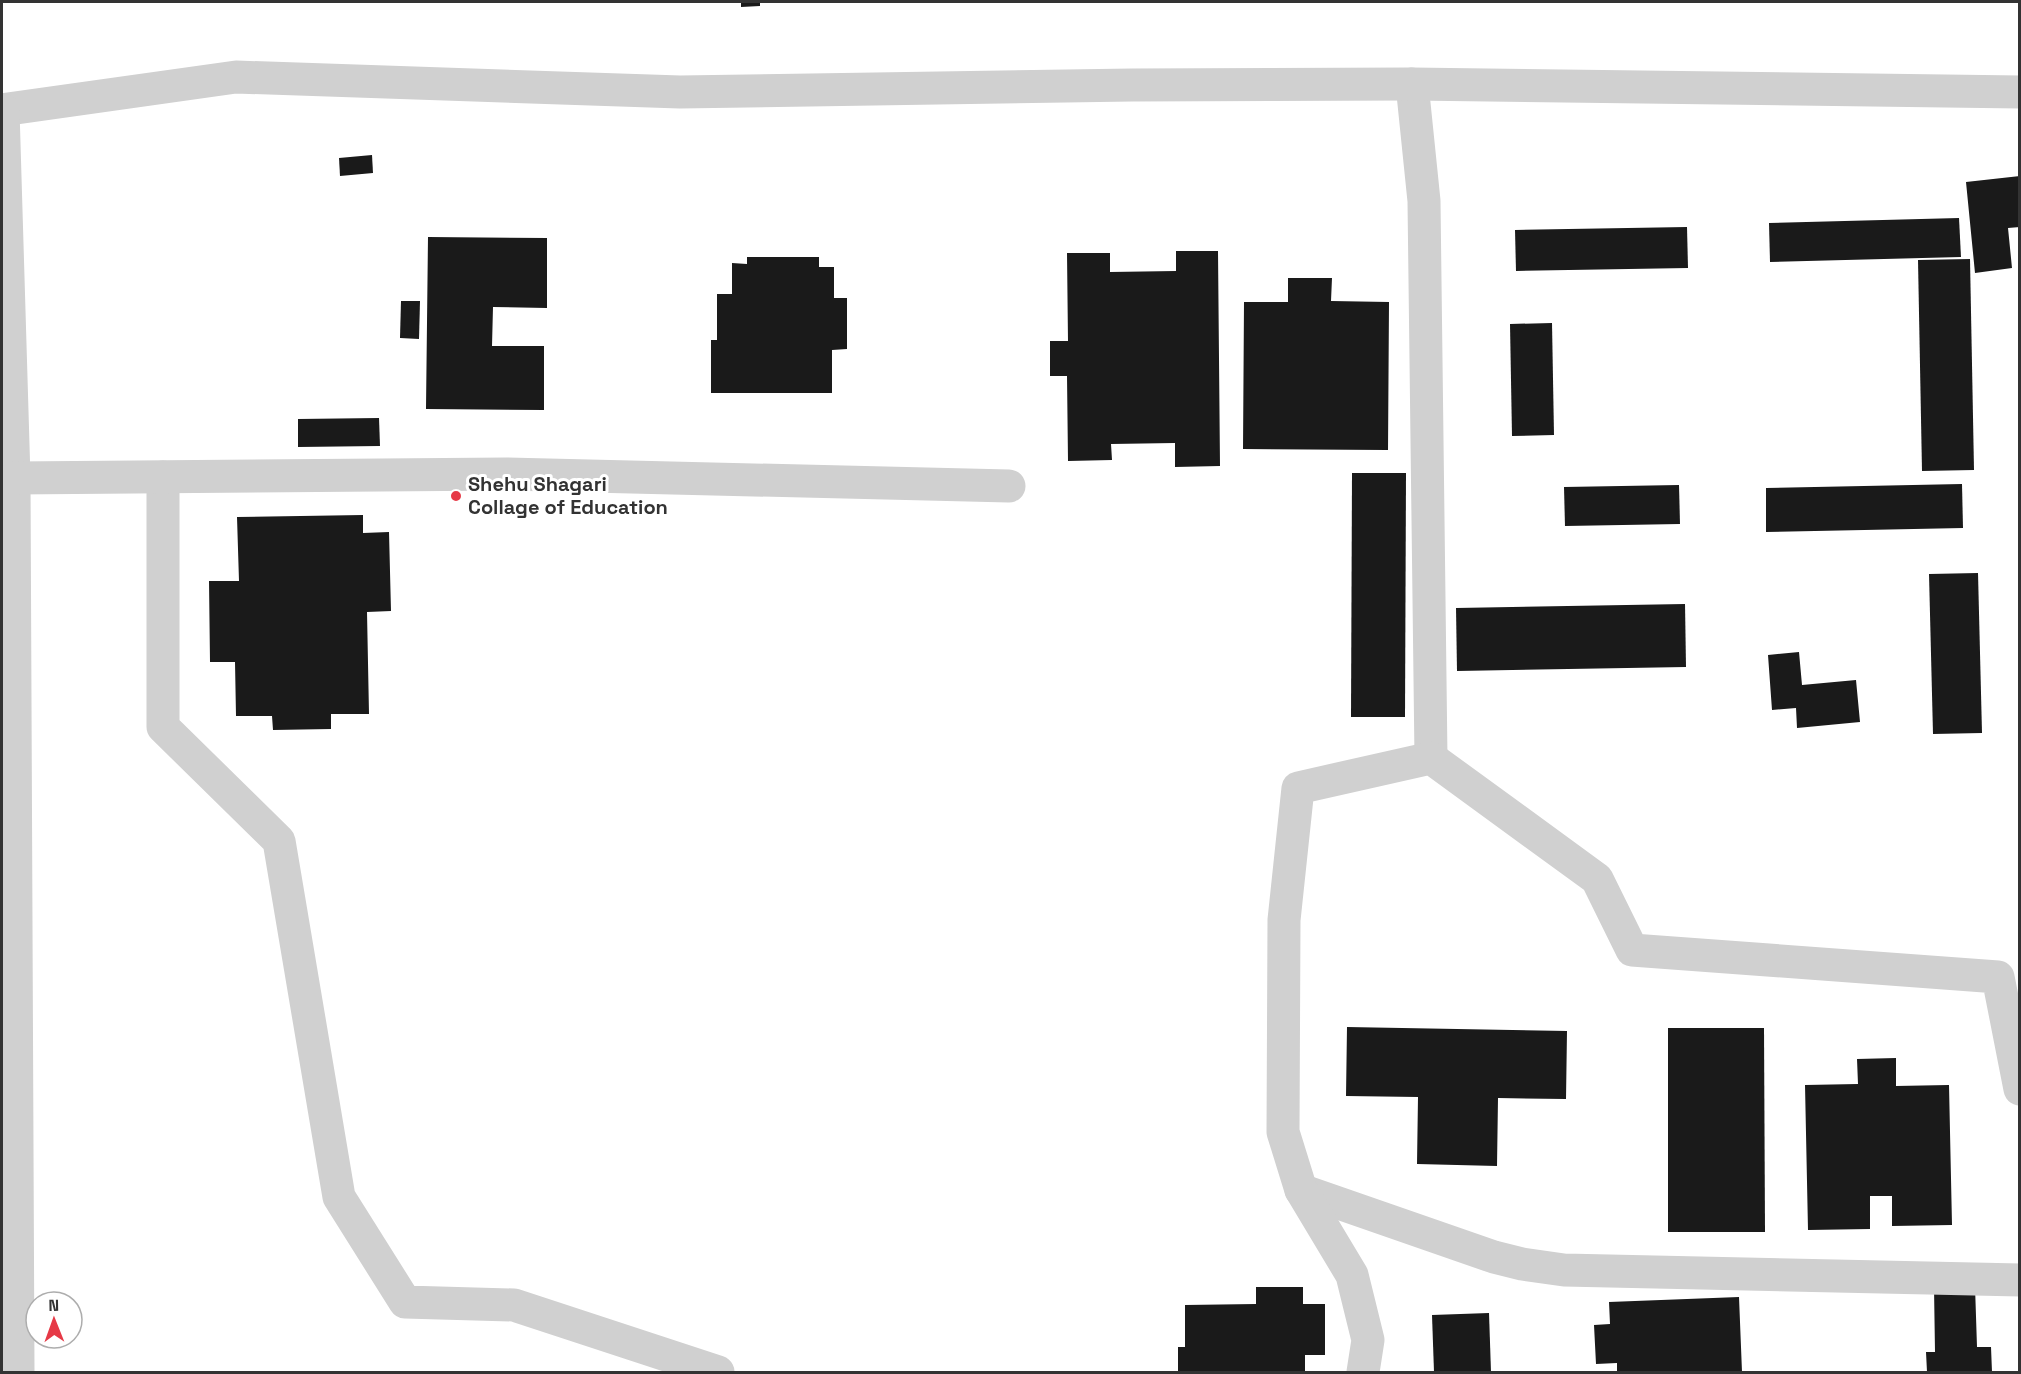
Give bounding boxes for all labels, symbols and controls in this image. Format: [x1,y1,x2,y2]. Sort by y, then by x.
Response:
place label: Shehu Shagari Collage of Education [468,471,668,520]
marker: Shehu Shagari Collage of Education [449,489,463,503]
north arrow [24,1290,84,1350]
text: N [48,1295,59,1316]

